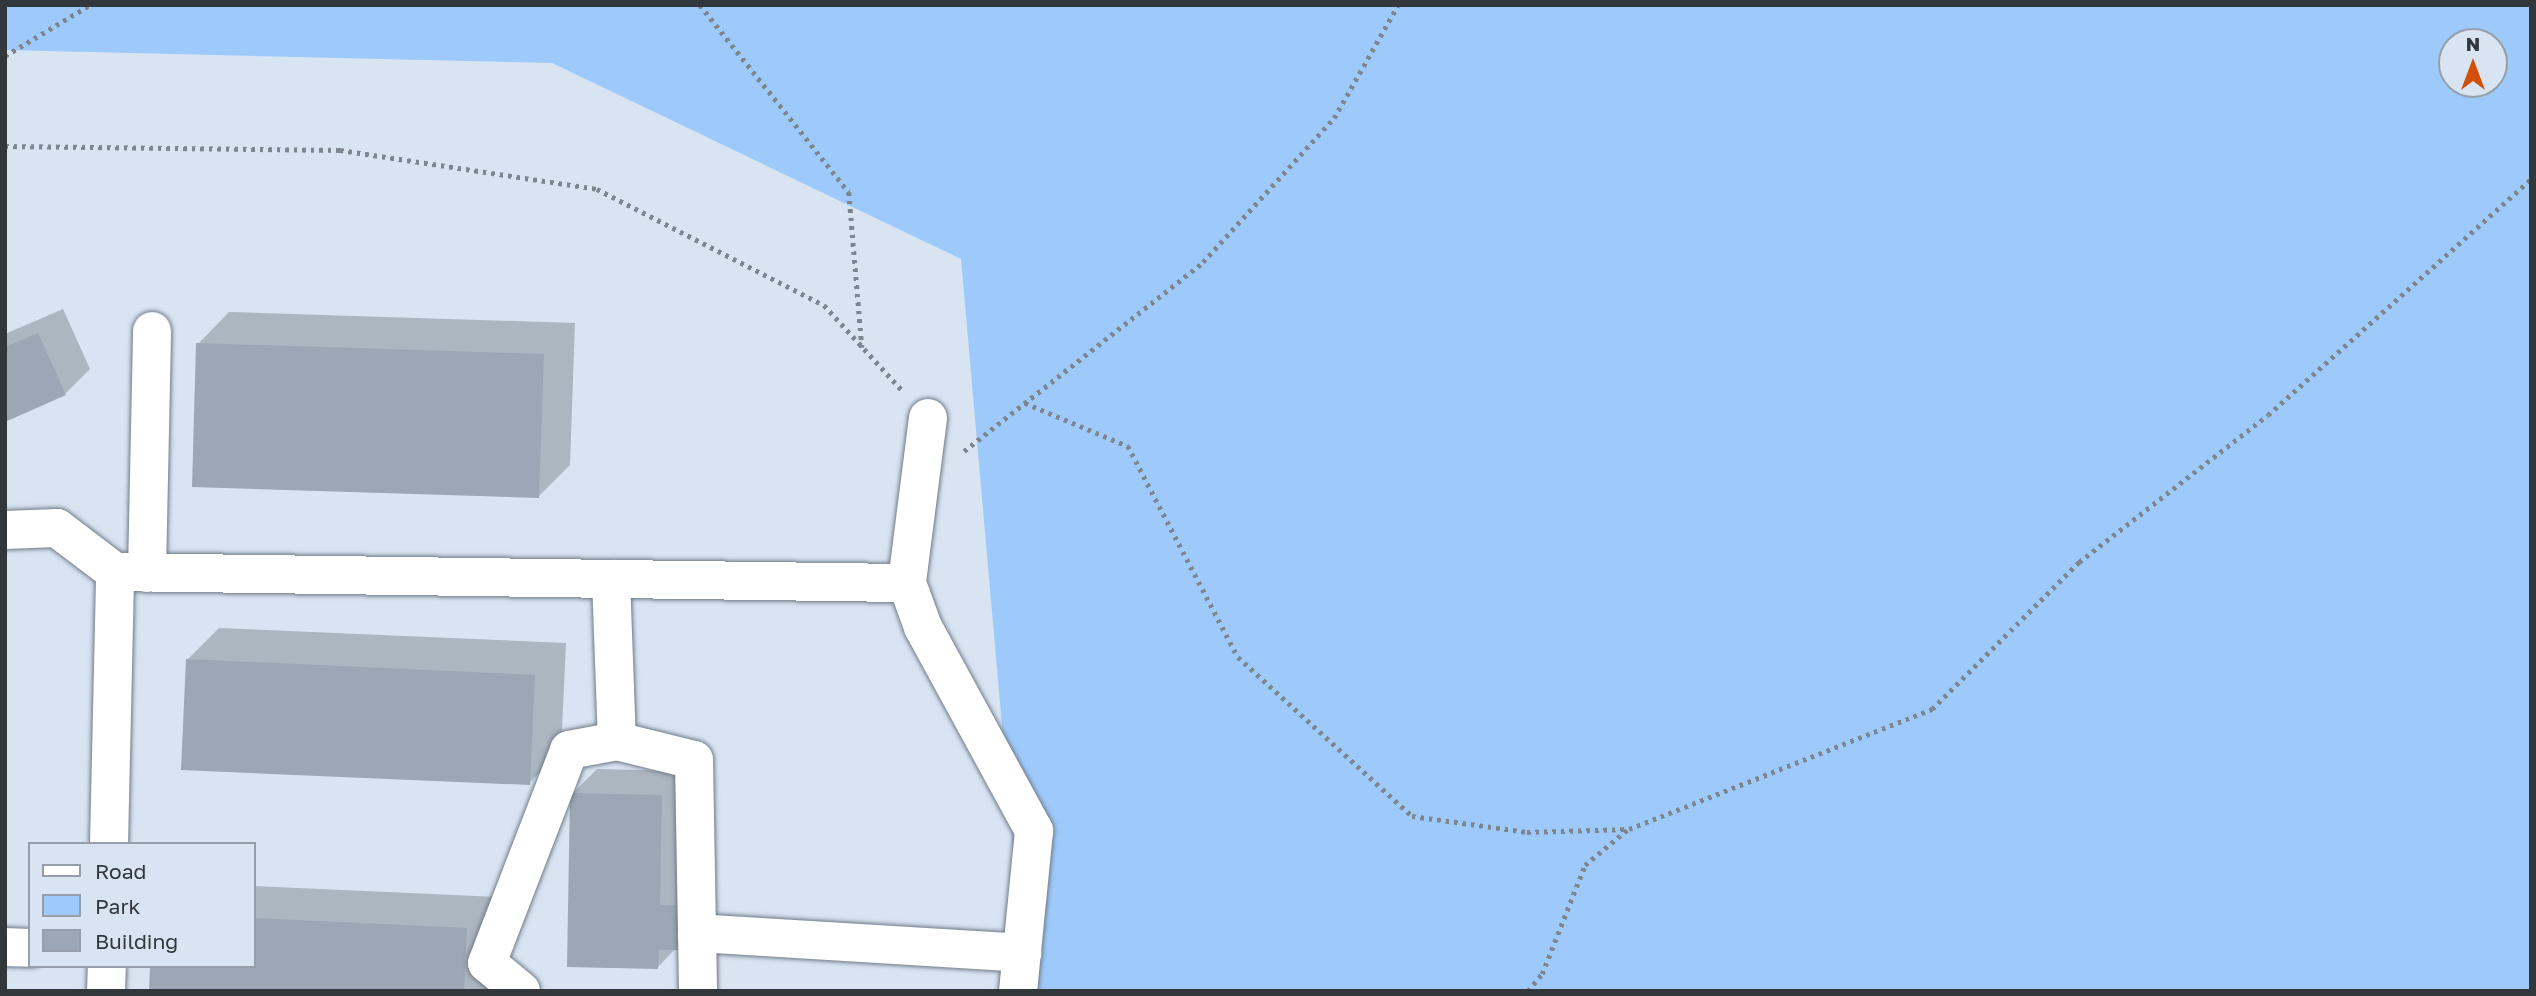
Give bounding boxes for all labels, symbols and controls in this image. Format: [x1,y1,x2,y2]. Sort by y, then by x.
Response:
north arrow [2438,28,2508,98]
text: N [2466,32,2480,55]
legend [28,842,256,968]
text: Road [95,858,146,884]
text: Park [95,893,140,919]
text: Building [95,928,178,954]

